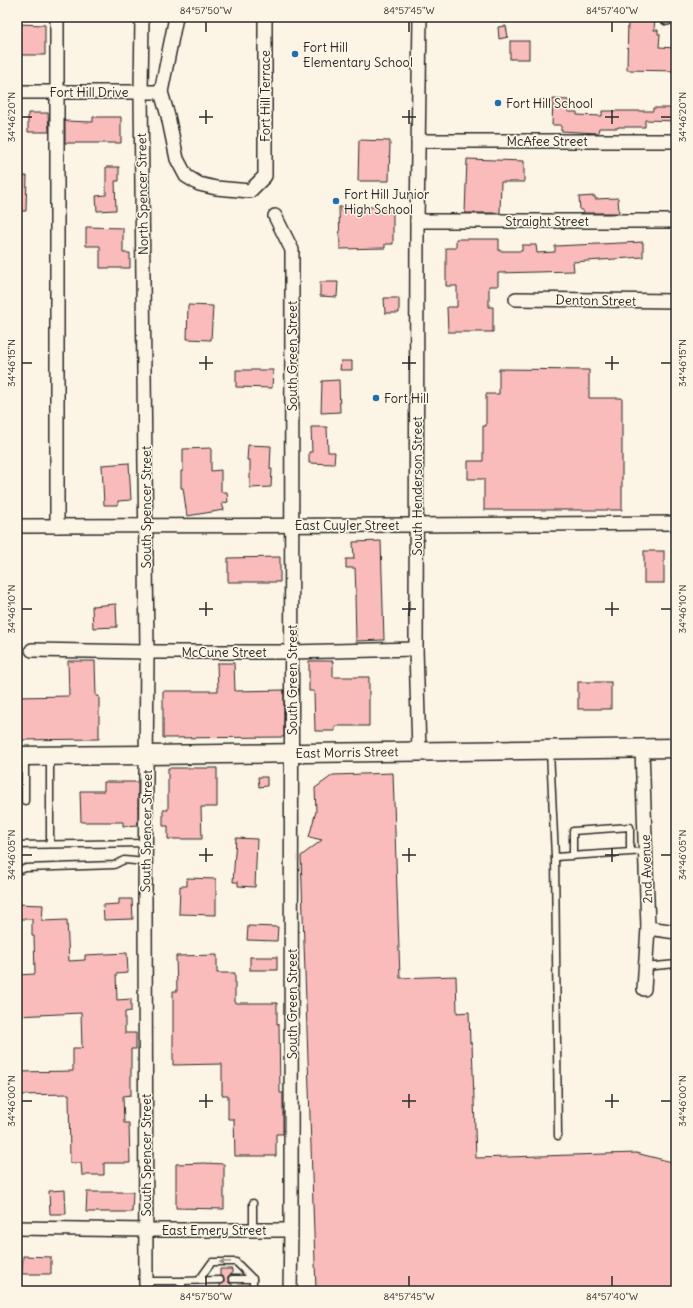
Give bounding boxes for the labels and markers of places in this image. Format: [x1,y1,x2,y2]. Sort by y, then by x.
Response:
place label: Fort Hill Elementary School [303,39,413,71]
marker: Fort Hill Elementary School [290,49,300,59]
place label: Fort Hill School [506,95,593,112]
marker: Fort Hill School [493,98,503,108]
place label: Fort Hill Junior High School [344,186,430,218]
marker: Fort Hill Junior High School [331,196,341,206]
place label: Fort Hill [384,390,429,407]
marker: Fort Hill [371,393,381,403]

